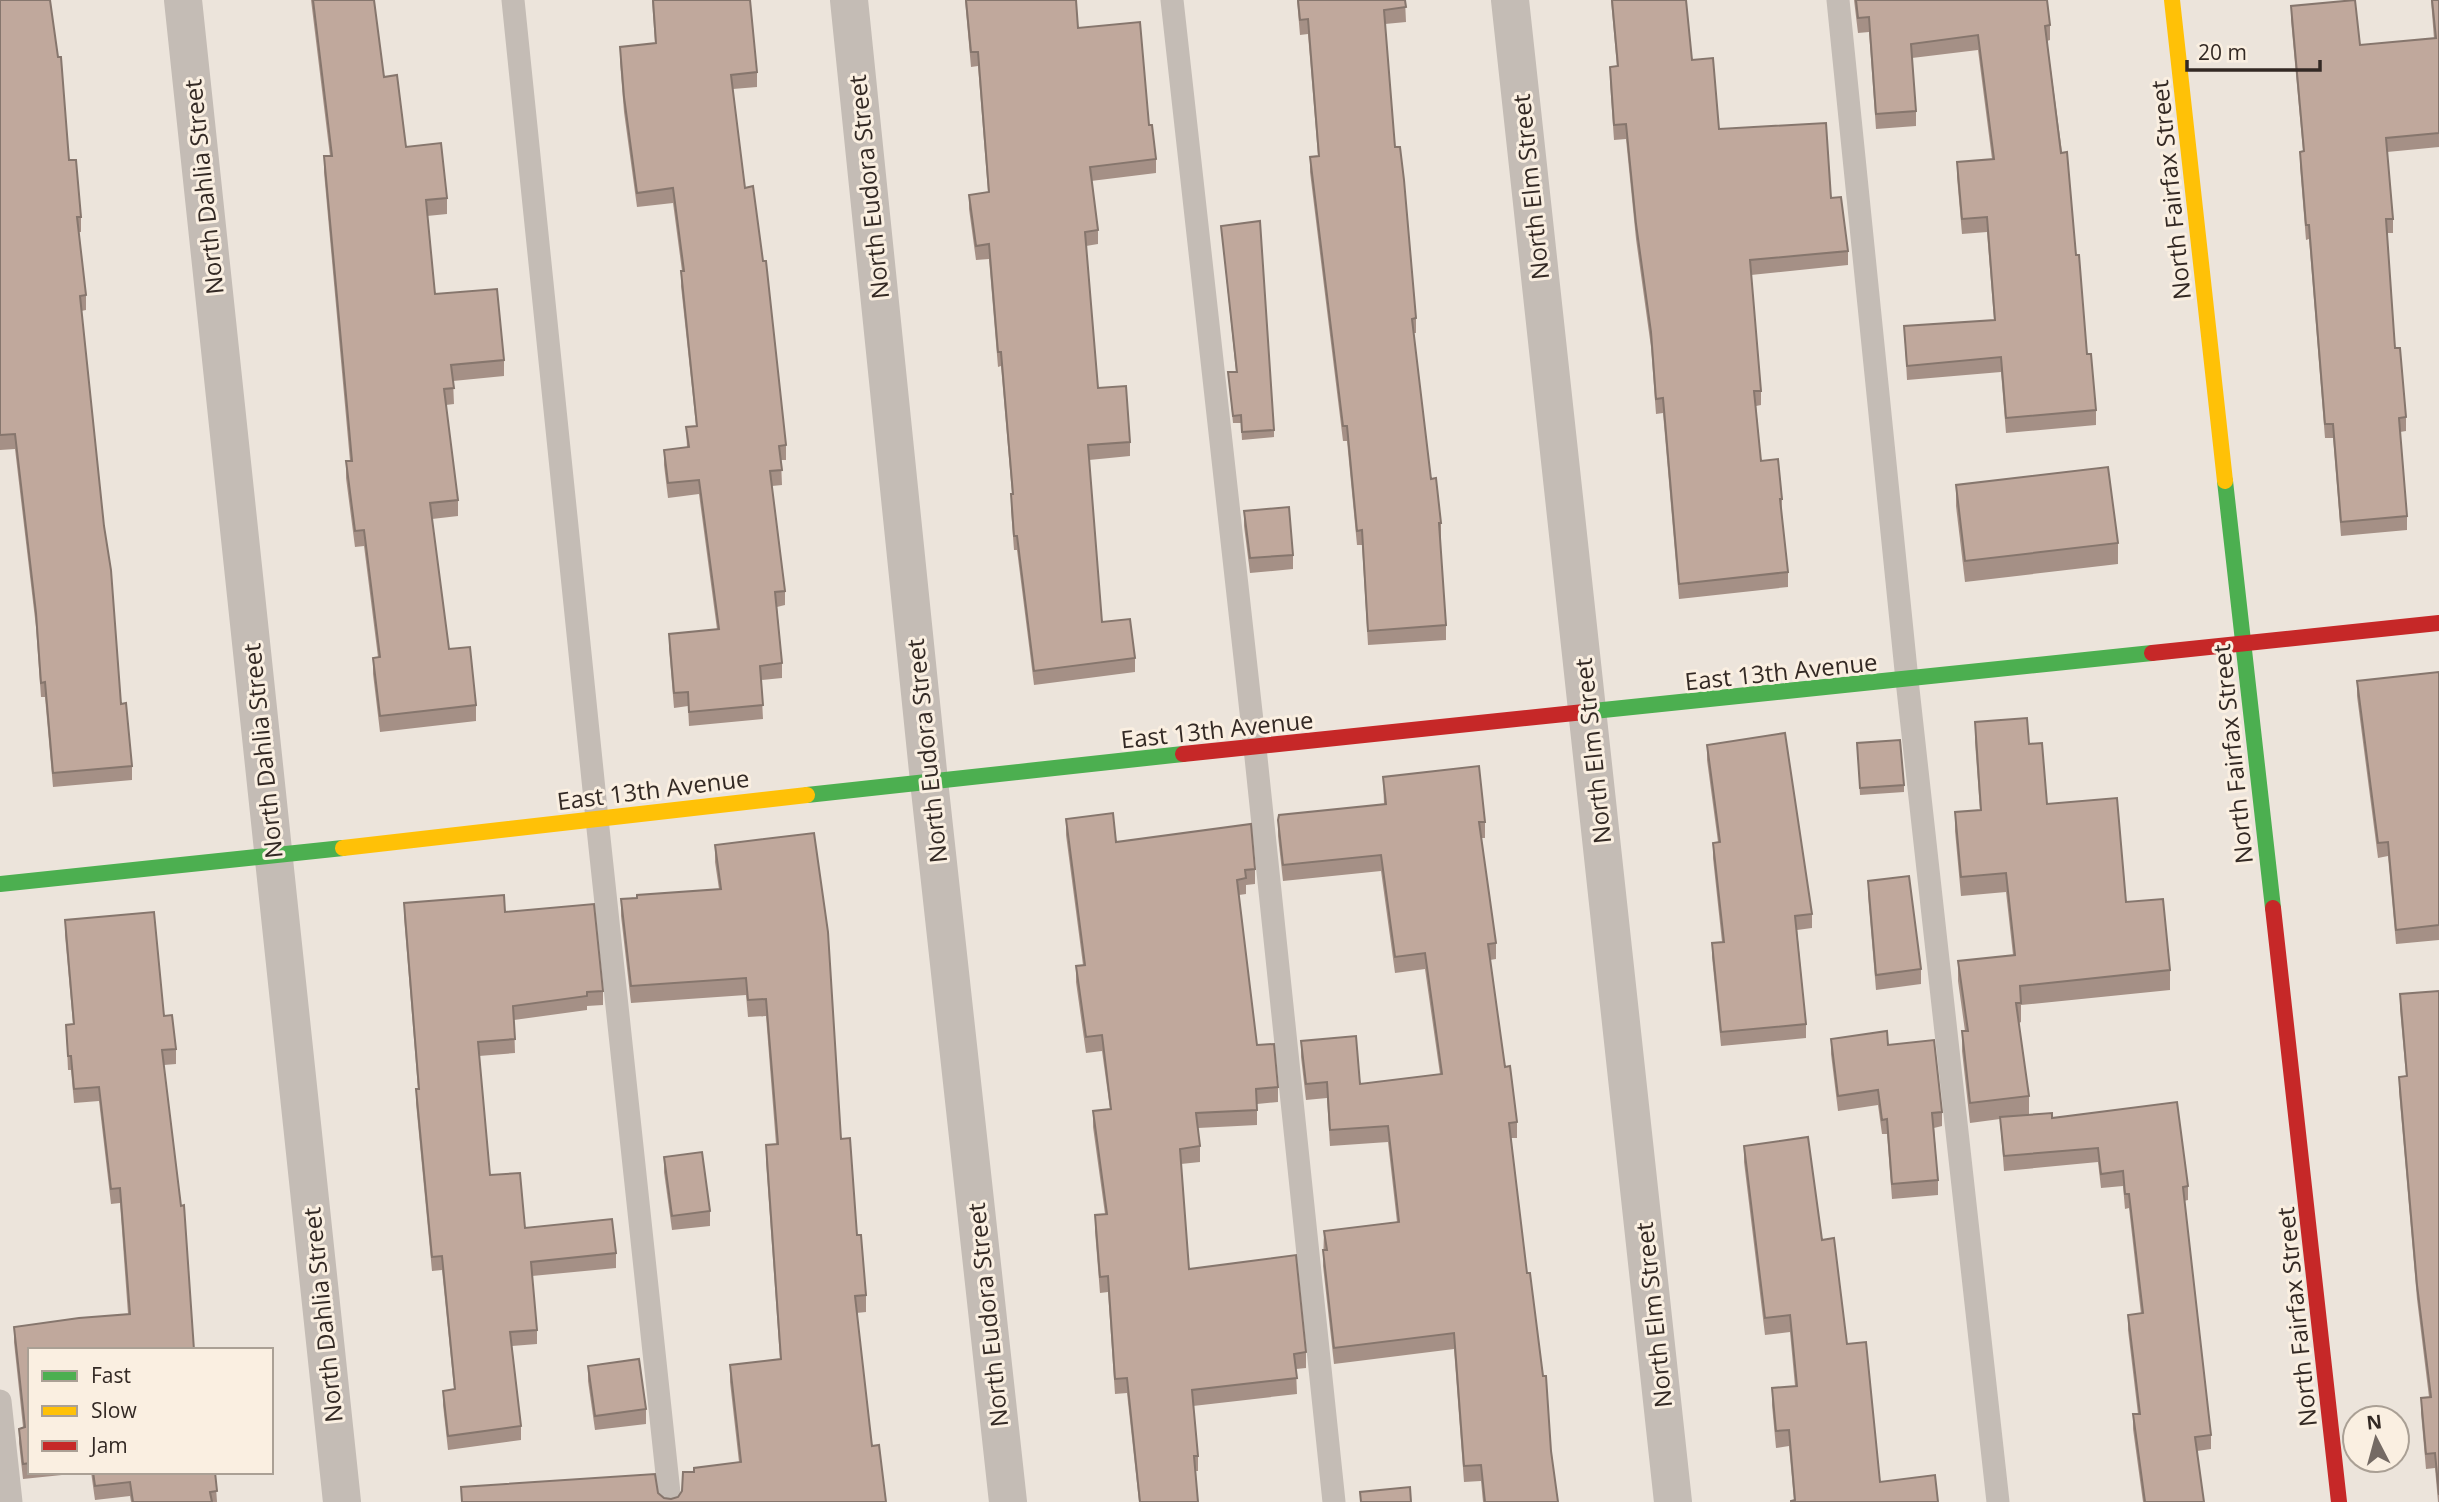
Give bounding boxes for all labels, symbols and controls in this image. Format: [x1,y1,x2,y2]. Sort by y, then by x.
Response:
scale bar [2187,28,2320,72]
text: 20 m [2198,38,2247,66]
street label: North Eudora Street [840,73,896,301]
street label: North Dahlia Street [175,78,231,296]
street label: North Fairfax Street [2142,79,2198,301]
street label: North Elm Street [1504,92,1556,282]
street label: North Eudora Street [898,637,954,865]
street label: North Dahlia Street [234,642,290,860]
street label: North Fairfax Street [2204,643,2260,865]
street label: East 13th Avenue [1683,644,1879,698]
street label: North Elm Street [1566,656,1618,846]
street label: East 13th Avenue [1119,702,1315,756]
street label: East 13th Avenue [555,761,751,817]
street label: North Eudora Street [959,1201,1015,1429]
street label: North Dahlia Street [294,1206,350,1424]
street label: North Fairfax Street [2268,1206,2324,1428]
street label: North Elm Street [1627,1220,1679,1410]
legend [28,1348,273,1474]
text: Fast [91,1361,131,1389]
text: Slow [91,1396,137,1424]
north arrow [2341,1404,2411,1474]
text: N [2365,1408,2383,1436]
text: Jam [89,1431,128,1459]

